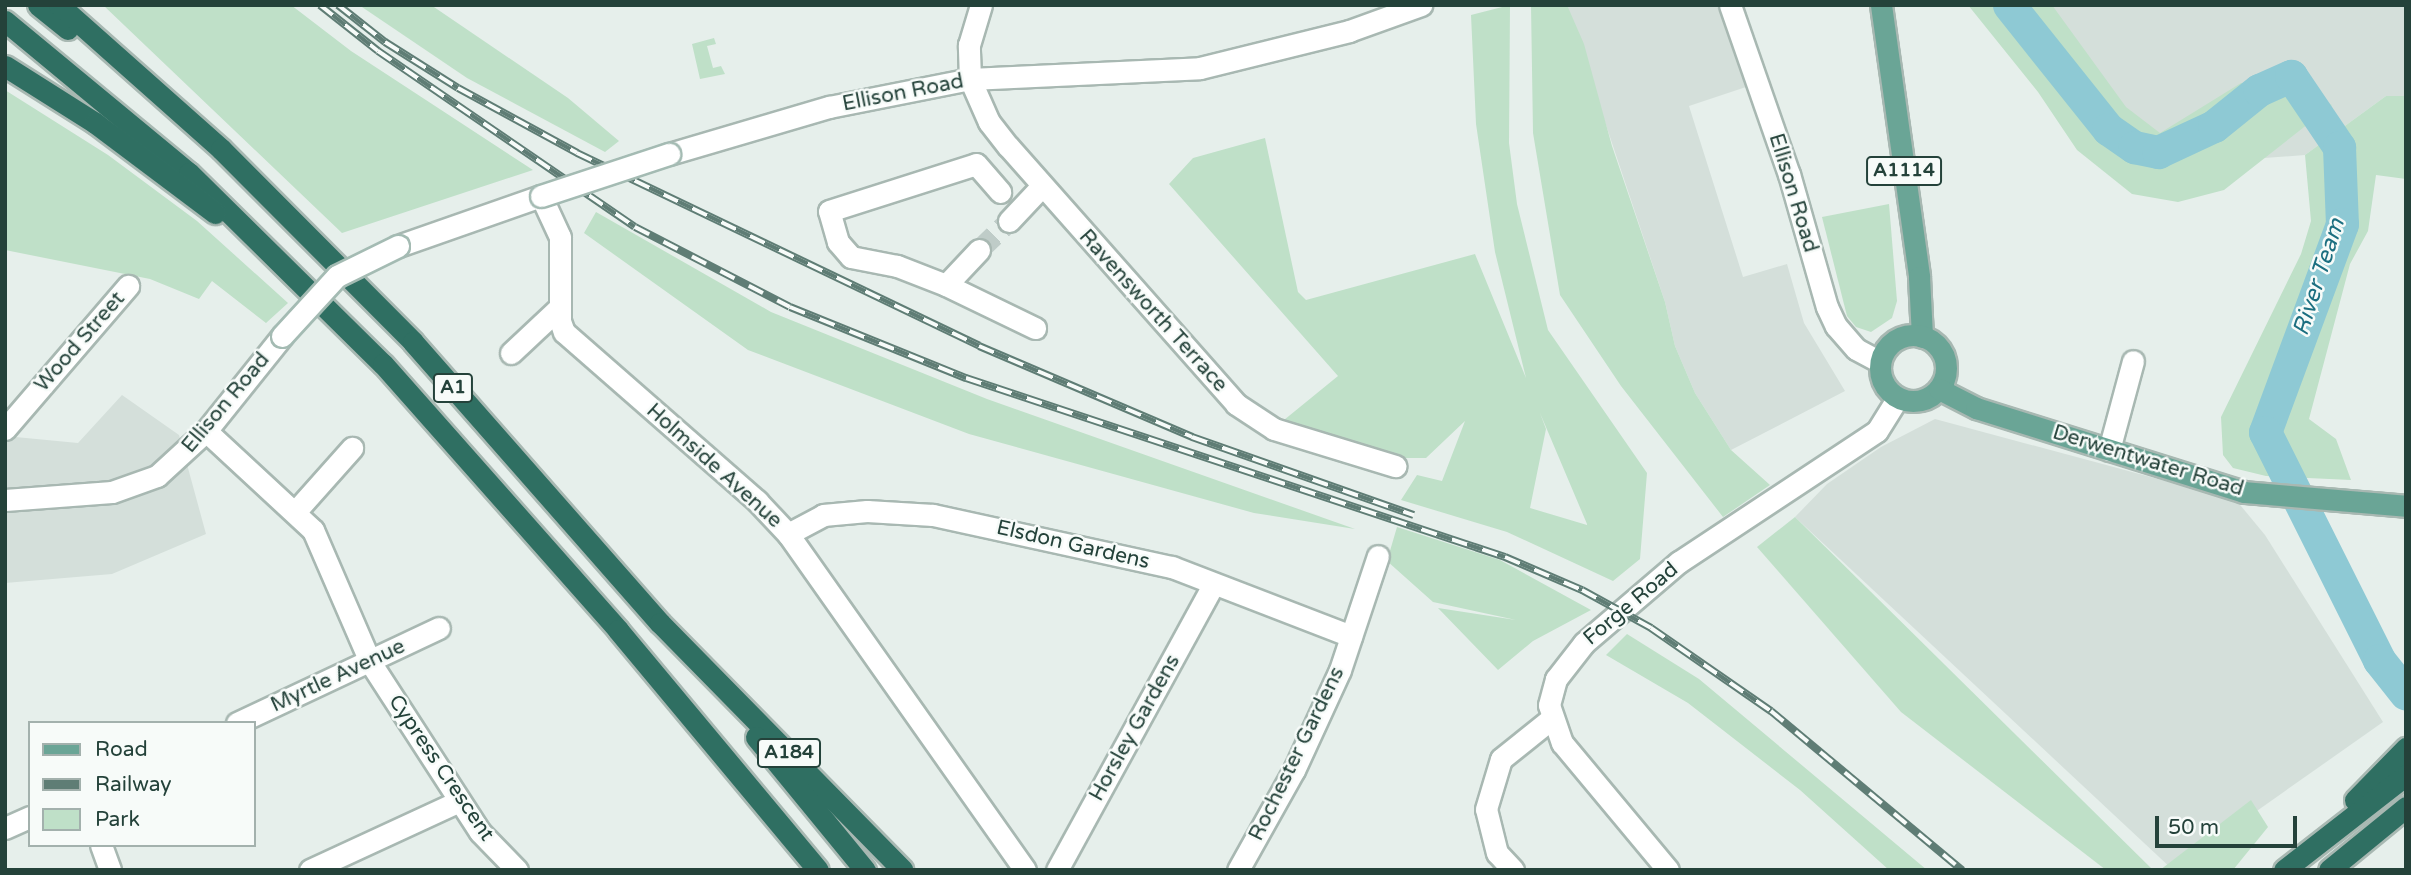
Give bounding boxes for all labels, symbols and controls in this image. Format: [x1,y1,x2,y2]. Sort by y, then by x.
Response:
street label: Ellison Road [840,69,966,117]
street label: Ellison Road [1763,131,1823,255]
road number: A1114 [1866,155,1942,186]
water label: River Team [2287,215,2351,339]
street label: Ravensworth Terrace [1073,225,1233,397]
street label: Wood Street [30,287,130,397]
street label: Ellison Road [177,348,275,458]
road number: A1 [432,372,474,404]
street label: Holmside Avenue [641,398,787,534]
street label: Derwentwater Road [2050,420,2246,502]
street label: Elsdon Gardens [994,515,1152,575]
street label: Forge Road [1579,557,1683,651]
street label: Myrtle Avenue [267,634,409,718]
street label: Horsley Gardens [1084,650,1186,806]
street label: Rochester Gardens [1244,663,1350,845]
street label: Cypress Crescent [383,690,499,846]
legend [28,721,256,847]
text: Road [95,737,148,762]
road number: A184 [756,738,822,768]
text: Railway [95,772,172,797]
scale bar [2159,802,2301,846]
text: Park [95,807,140,832]
text: 50 m [2168,815,2219,840]

